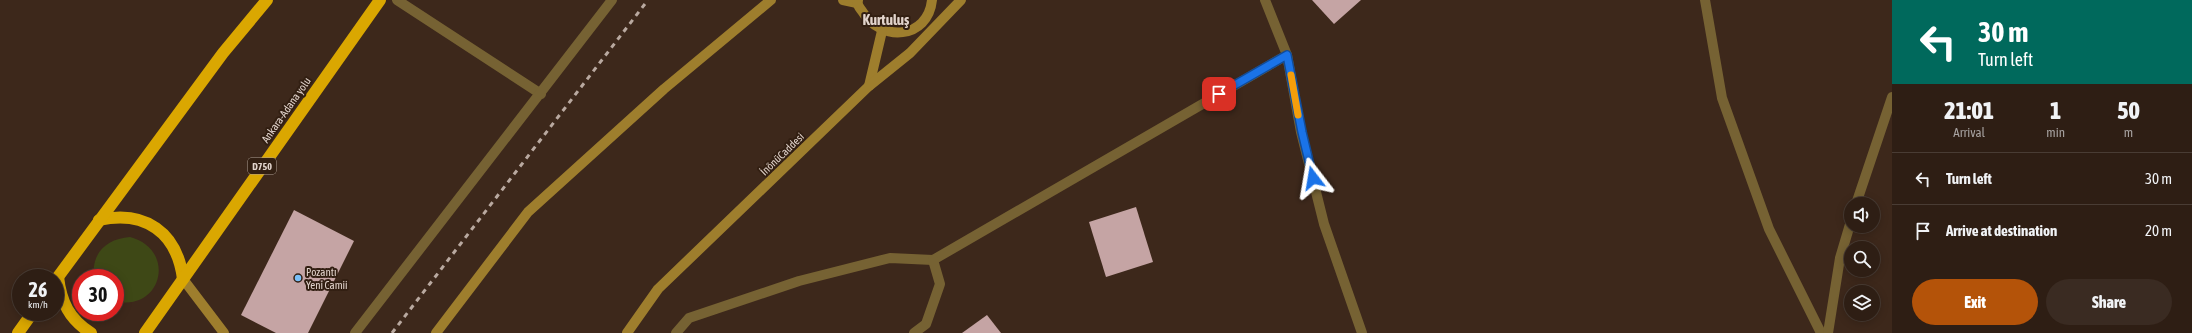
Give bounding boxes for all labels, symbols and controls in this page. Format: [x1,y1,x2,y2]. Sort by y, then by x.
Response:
district label: Kurtuluş [863,11,910,28]
icon: left [1912,16,1964,68]
text: 30 m [1978,16,2028,48]
text: Turn left [1978,49,2033,70]
street label: Ankara-Adana yolu [259,75,313,145]
pin [1202,77,1236,111]
icon: arrive [1208,83,1230,105]
text: 21:01 [1944,97,1994,124]
text: 1 [2050,97,2061,124]
text: 50 [2117,97,2140,124]
text: Arrival [1953,125,1985,140]
text: min [2046,125,2065,140]
text: m [2124,125,2133,140]
street label: İnönüCaddesi [758,130,806,178]
position arrow [1292,157,1334,199]
road number: D750 [248,158,276,174]
icon: left [1912,168,1934,190]
text: Turn left [1946,170,1992,187]
text: 30 m [2145,170,2172,187]
map controls [1844,197,1880,321]
button: sound [1844,197,1880,233]
icon: arrive [1912,220,1934,242]
text: Arrive at destination [1946,222,2057,239]
text: 20 m [2145,222,2172,239]
button: search [1844,241,1880,277]
place label: Pozantı Yeni Camii [306,266,348,291]
speed limit sign: 30 [72,269,124,321]
marker: Pozantı Yeni Camii [293,273,303,283]
text: 26 [29,278,47,301]
button: Exit [1912,279,2038,325]
button: Share [2046,279,2172,325]
button: layers [1844,285,1880,321]
text: km/h [28,299,48,310]

